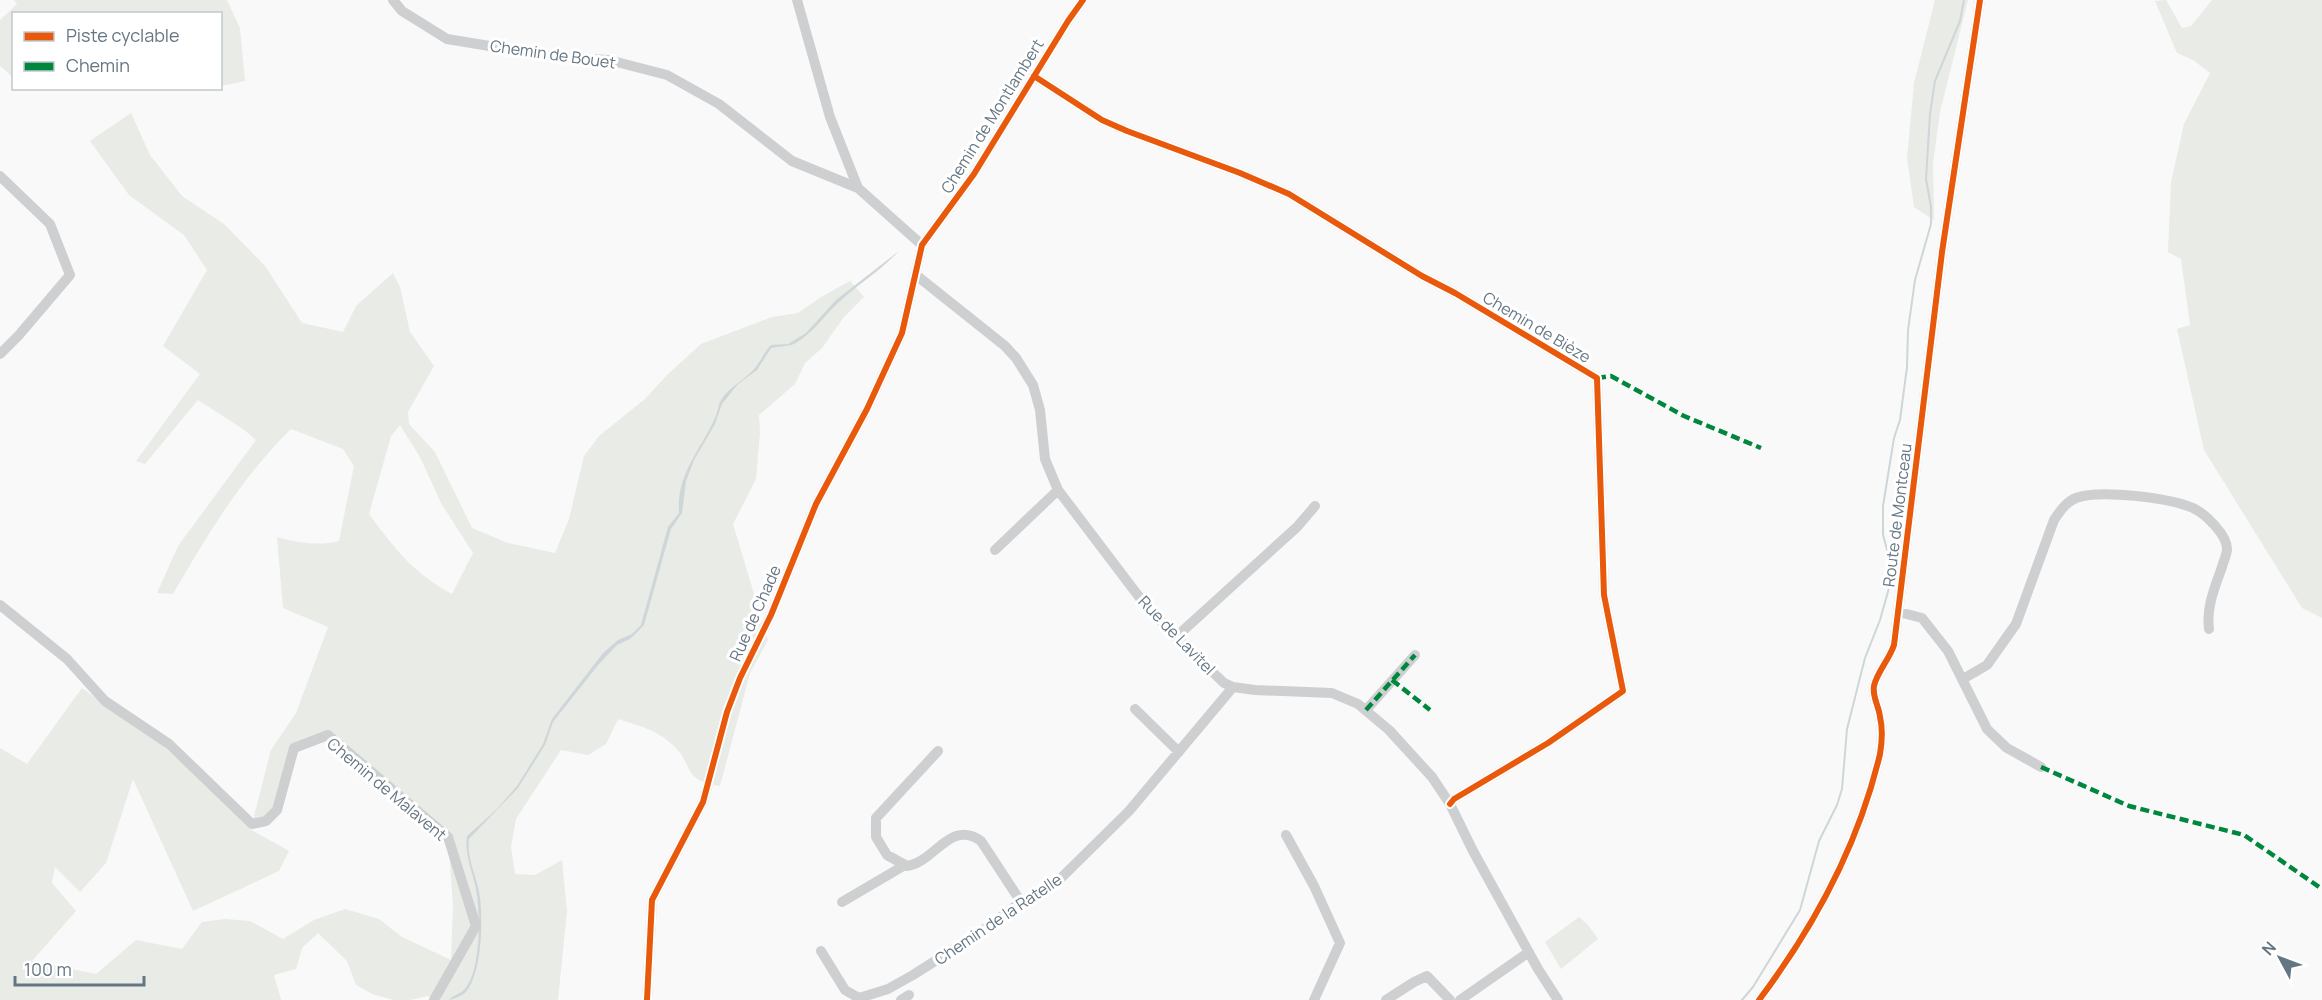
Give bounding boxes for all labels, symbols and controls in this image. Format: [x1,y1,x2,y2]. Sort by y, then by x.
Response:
legend [12,12,222,90]
text: Piste cyclable [66,23,180,47]
street label: Chemin de Bouet [489,34,617,74]
street label: Chemin de Montlambert [935,35,1049,197]
text: Chemin [66,53,130,77]
street label: Chemin de Bièze [1479,286,1595,368]
street label: Route de Montceau [1877,442,1917,588]
street label: Rue de Chade [724,562,786,664]
street label: Rue de Lavitel [1134,591,1220,679]
street label: Chemin de Malavent [323,733,451,845]
street label: Chemin de la Ratelle [930,868,1066,970]
north arrow [2250,928,2310,988]
text: N [2257,937,2281,960]
scale bar [15,949,144,987]
text: 100 m [24,957,72,981]

